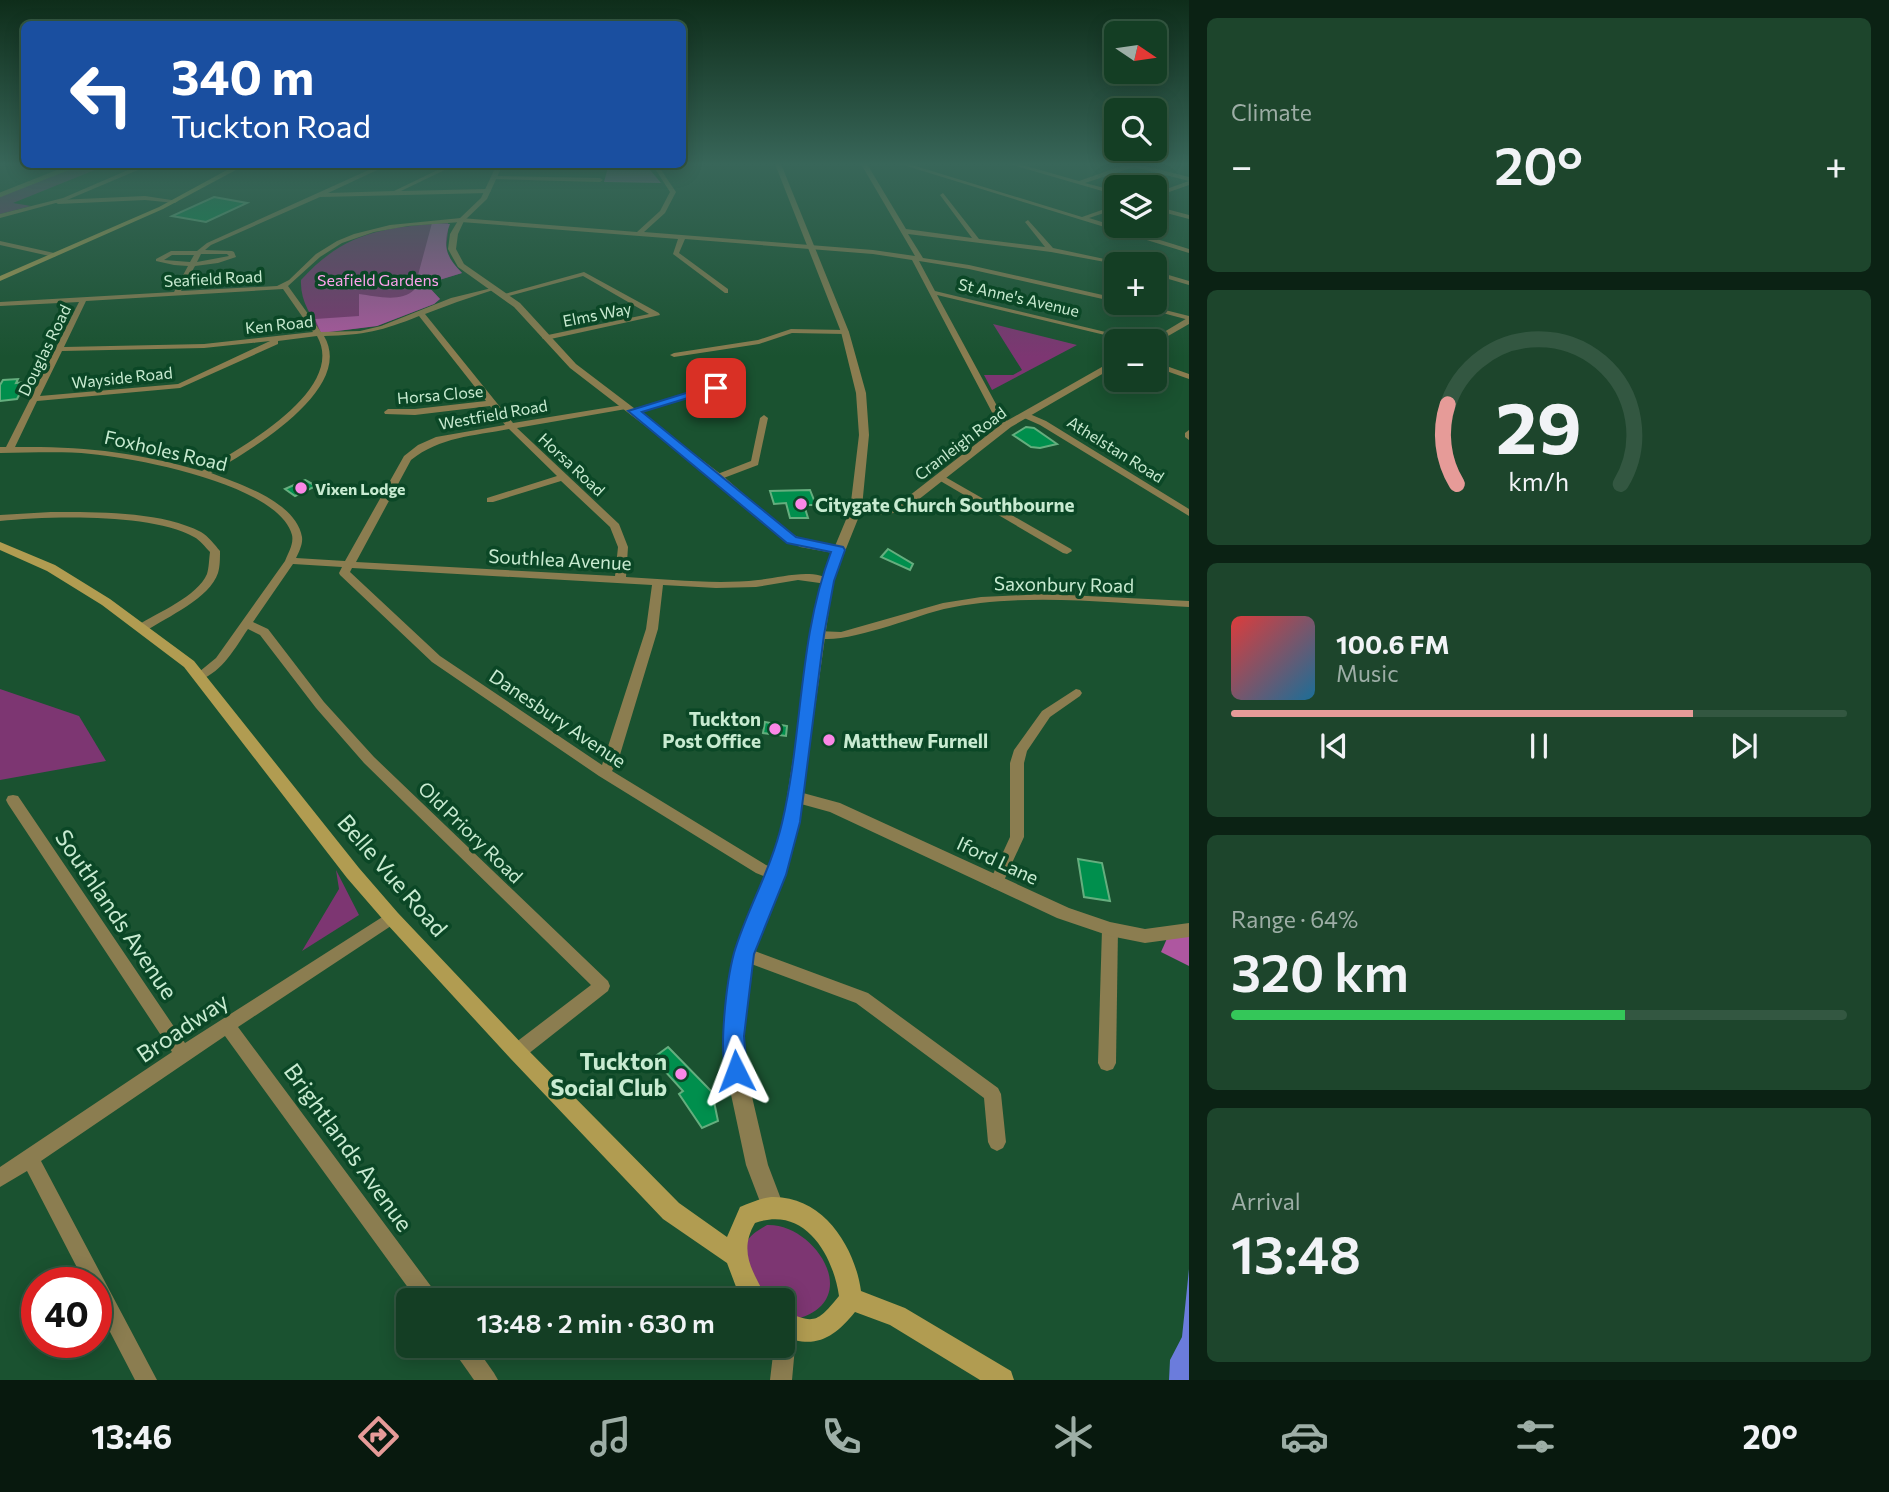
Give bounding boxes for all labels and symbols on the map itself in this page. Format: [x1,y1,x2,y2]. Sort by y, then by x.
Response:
north arrow [1104,21,1167,84]
street label: Seafield Road [163,266,263,290]
park label: Seafield Gardens [317,270,439,289]
street label: St Anne's Avenue [957,274,1081,320]
street label: Elms Way [561,298,633,330]
street label: Douglas Road [14,301,74,399]
street label: Ken Road [244,311,314,337]
pin [686,358,746,418]
street label: Wayside Road [71,362,173,392]
street label: Horsa Close [396,381,484,407]
street label: Westfield Road [437,395,549,433]
street label: Cranleigh Road [911,402,1009,484]
street label: Athelstan Road [1064,412,1168,486]
street label: Foxholes Road [102,425,230,475]
street label: Horsa Road [535,428,609,500]
place label: Vixen Lodge [315,479,405,498]
marker: Vixen Lodge [293,480,309,496]
place label: Citygate Church Southbourne [815,493,1075,516]
marker: Citygate Church Southbourne [793,496,809,512]
street label: Southlea Avenue [488,544,632,574]
street label: Saxonbury Road [994,571,1134,597]
street label: Danesbury Avenue [485,664,631,772]
place label: Tuckton Post Office [662,707,761,752]
marker: Tuckton Post Office [767,721,783,737]
place label: Matthew Furnell [843,729,988,752]
marker: Matthew Furnell [821,732,837,748]
street label: Old Priory Road [414,776,528,888]
street label: Belle Vue Road [332,808,454,942]
street label: Southlands Avenue [50,824,184,1004]
street label: Iford Lane [954,831,1042,889]
street label: Broadway [131,986,233,1068]
position arrow [699,1034,773,1108]
place label: Tuckton Social Club [550,1047,667,1101]
street label: Brightlands Avenue [279,1058,419,1236]
marker: Tuckton Social Club [673,1066,689,1082]
speed limit sign: 40 [21,1267,112,1358]

